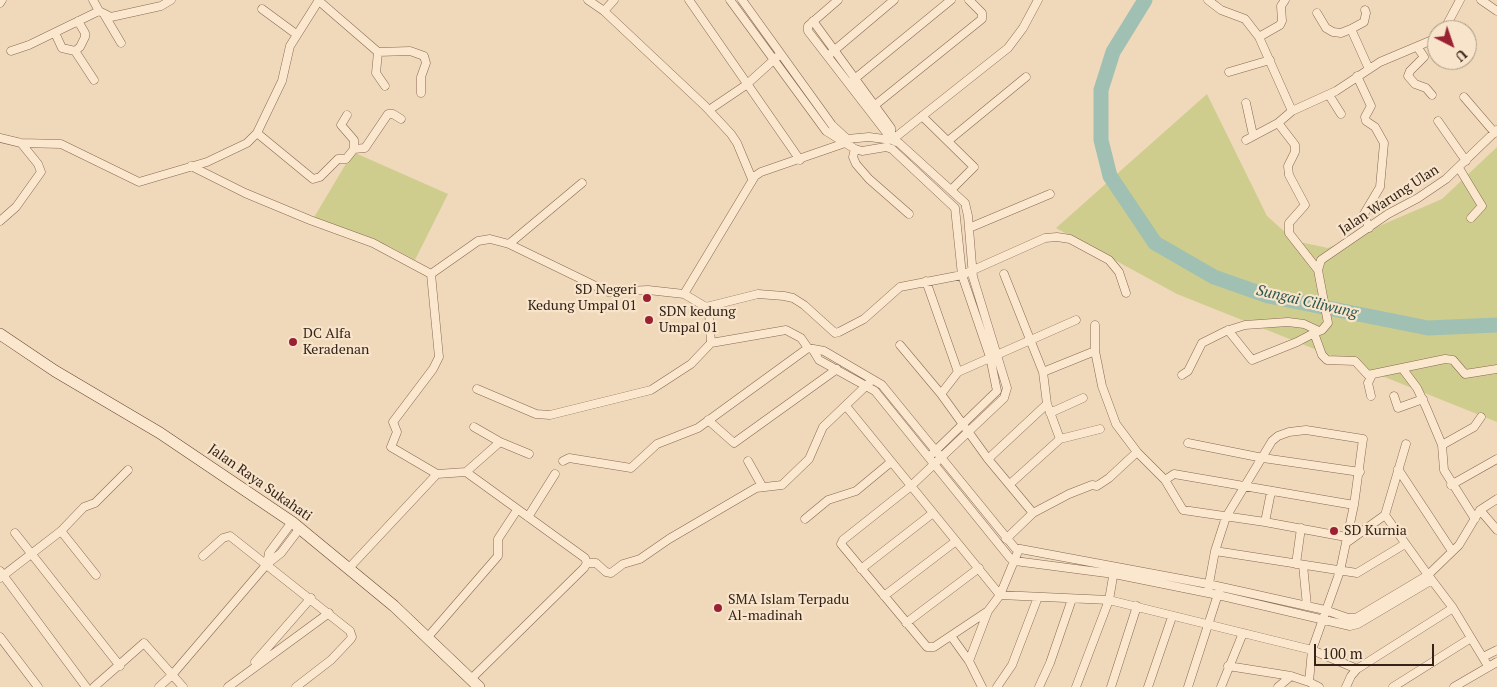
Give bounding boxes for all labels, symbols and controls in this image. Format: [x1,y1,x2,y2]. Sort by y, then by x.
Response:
north arrow [1427,20,1477,70]
text: U [1452,45,1472,66]
street label: Jalan Warung Ulan [1336,161,1442,239]
place label: SD Negeri Kedung Umpal 01 [528,282,637,314]
water label: Sungai Ciliwung [1255,282,1359,322]
marker: SD Negeri Kedung Umpal 01 [641,292,653,304]
place label: SDN kedung Umpal 01 [659,304,736,336]
marker: SDN kedung Umpal 01 [643,314,655,326]
place label: DC Alfa Keradenan [303,326,369,358]
marker: DC Alfa Keradenan [287,336,299,348]
street label: Jalan Raya Sukahati [205,441,315,525]
place label: SD Kurnia [1344,523,1407,539]
marker: SD Kurnia [1328,525,1340,537]
place label: SMA Islam Terpadu Al-madinah [728,592,849,624]
marker: SMA Islam Terpadu Al-madinah [712,602,724,614]
scale bar [1317,634,1437,666]
text: 100 m [1322,643,1363,663]

